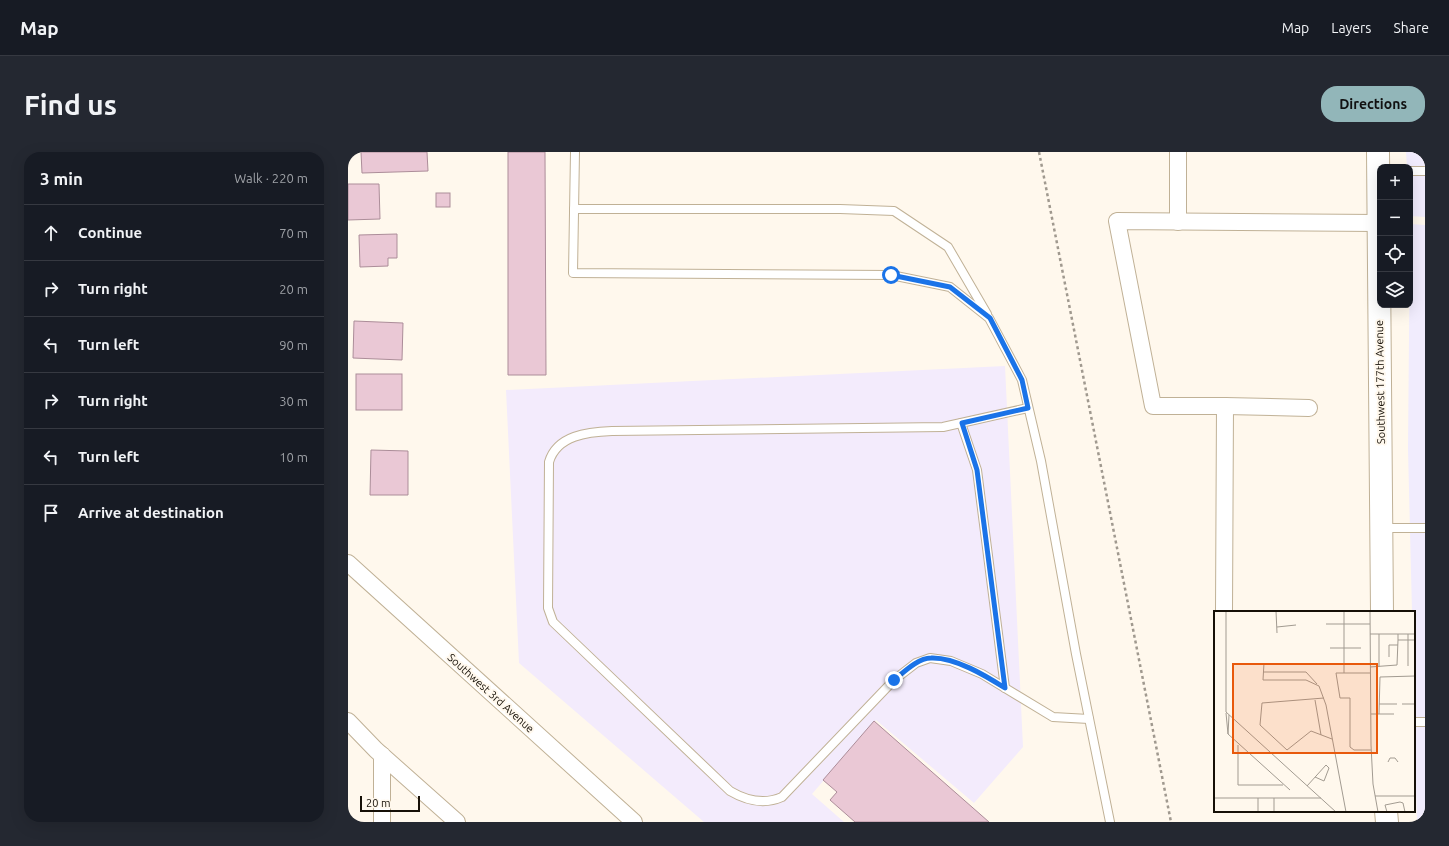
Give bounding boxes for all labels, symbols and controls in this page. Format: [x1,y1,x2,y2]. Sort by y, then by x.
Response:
text: Map [20,17,59,39]
text: Map [1282,20,1309,36]
text: Layers [1331,20,1371,36]
text: Share [1393,20,1429,36]
button: Directions [1321,86,1425,122]
text: Find us [24,89,117,120]
map controls [1377,164,1413,308]
button: + [1377,164,1413,200]
text: 3 min [40,169,83,188]
text: Walk · 220 m [234,171,308,185]
button: − [1377,200,1413,236]
icon: ahead [40,222,62,244]
text: Continue [78,224,142,241]
text: 70 m [279,226,308,240]
button: locate [1377,236,1413,272]
route start [882,266,900,284]
button: layers [1377,272,1413,308]
icon: right [40,278,62,300]
text: Turn right [78,280,148,297]
text: 20 m [279,282,308,296]
street label: Southwest 177th Avenue [1373,320,1387,444]
icon: left [40,334,62,356]
text: Turn left [78,336,139,353]
text: 90 m [279,338,308,352]
icon: right [40,390,62,412]
text: Turn right [78,392,148,409]
text: 30 m [279,394,308,408]
icon: left [40,446,62,468]
text: Turn left [78,448,139,465]
text: 10 m [279,450,308,464]
icon: arrive [40,502,62,524]
text: Arrive at destination [78,504,224,521]
inset map [1214,611,1415,812]
street label: Southwest 3rd Avenue [445,651,537,735]
route end [885,671,903,689]
scale bar [360,794,420,813]
text: 20 m [366,797,390,809]

